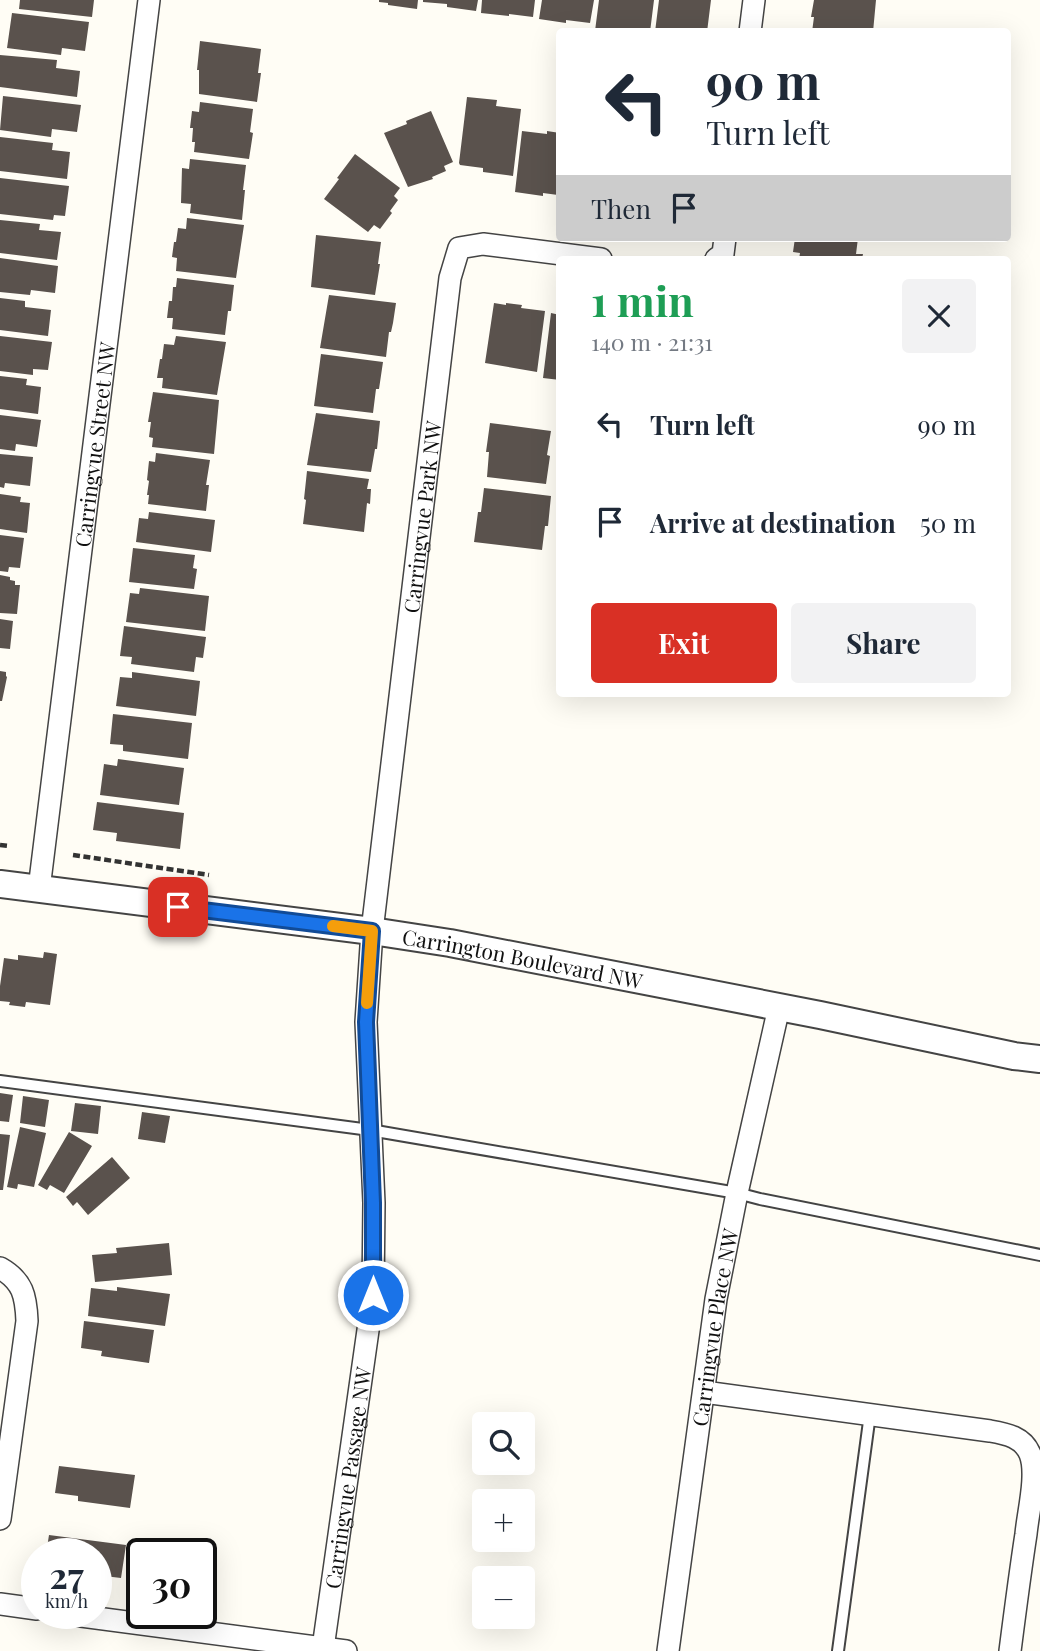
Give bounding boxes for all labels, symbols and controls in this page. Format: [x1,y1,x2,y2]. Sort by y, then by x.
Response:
text: 90 m [706,47,820,112]
icon: left [591,56,682,147]
text: Turn left [706,110,830,153]
icon: arrive [665,189,703,227]
text: Then [591,191,651,226]
text: 1 min [591,272,694,328]
button: close [902,279,976,353]
text: 140 m · 21:31 [591,326,713,357]
street label: Carringvue Street NW [67,339,121,549]
icon: left [591,405,629,443]
text: Turn left [650,407,755,442]
text: 90 m [918,407,976,442]
street label: Carringvue Park NW [396,418,447,614]
icon: arrive [591,503,629,541]
text: Arrive at destination [650,505,896,540]
text: 50 m [920,505,976,540]
button: Exit [591,603,777,683]
button: Share [791,603,976,683]
pin [148,877,208,937]
icon: arrive [159,888,197,926]
street label: Carrington Boulevard NW [401,922,646,994]
street label: Carringvue Place NW [685,1225,744,1428]
position arrow [336,1258,410,1332]
street label: Carringvue Passage NW [318,1364,377,1590]
map controls [472,1412,535,1629]
button: search [472,1412,535,1475]
button: + [472,1489,535,1552]
speed limit sign: 30 [126,1538,217,1629]
text: 27 [49,1551,84,1598]
button: − [472,1566,535,1629]
text: km/h [45,1589,88,1613]

